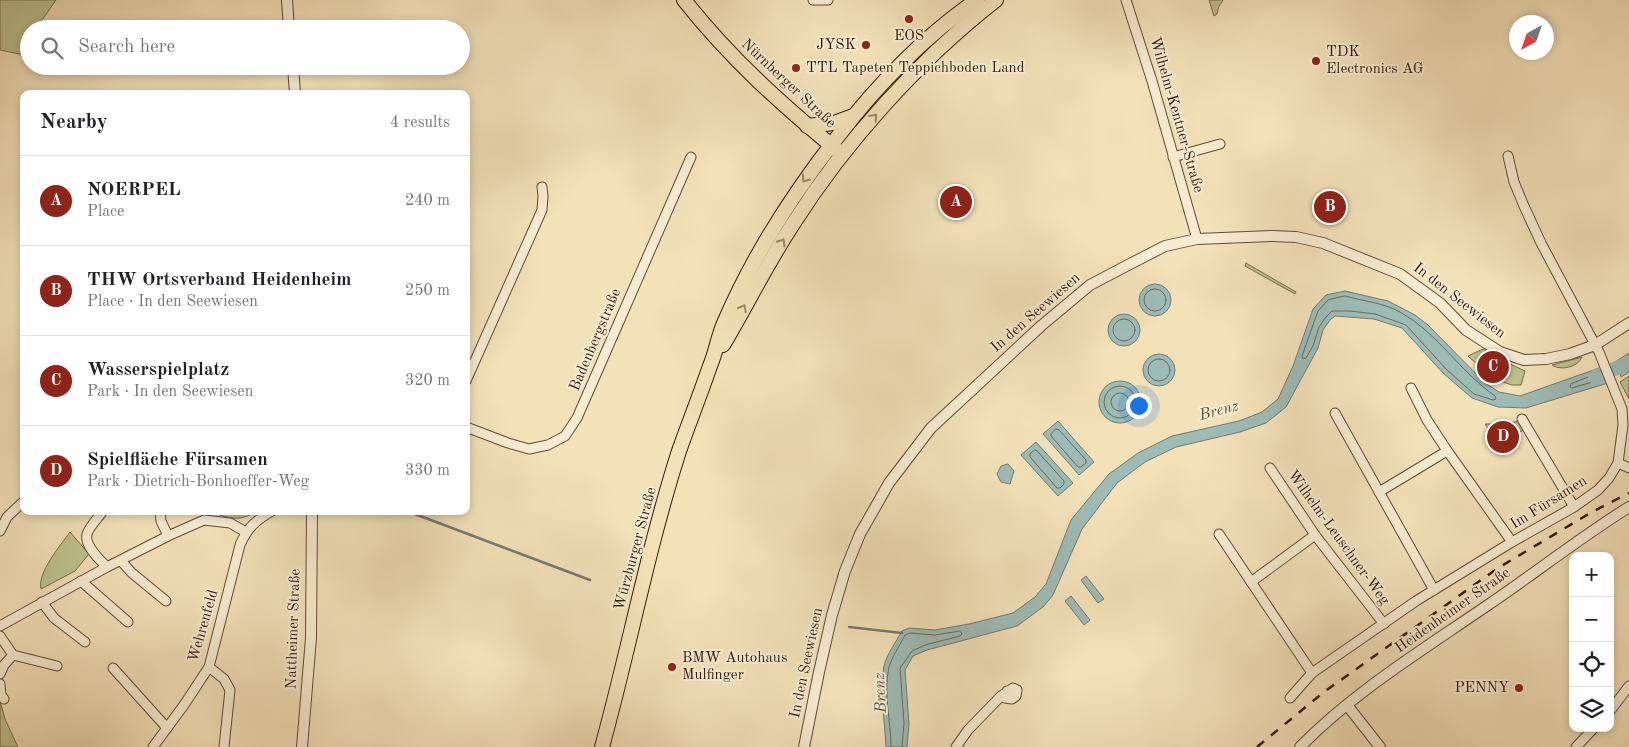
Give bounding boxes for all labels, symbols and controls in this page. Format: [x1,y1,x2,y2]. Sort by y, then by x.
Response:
marker: EOS [903,13,915,25]
north arrow [1509,15,1554,60]
search box [20,20,470,75]
place label: EOS [894,29,924,44]
icon: search [38,34,66,62]
street label: Wilhelm-Kentner-Straße [1147,35,1205,195]
street label: Nürnberger Straße [738,37,838,131]
text: Search here [78,38,175,57]
place label: JYSK [816,38,856,53]
marker: JYSK [860,39,872,51]
place label: TDK Electronics AG [1326,45,1424,77]
marker: TDK Electronics AG [1310,55,1322,67]
place label: TTL Tapeten Teppichboden Land [806,61,1025,76]
marker: TTL Tapeten Teppichboden Land [790,62,802,74]
text: Nearby [40,112,108,133]
one-way arrow [868,114,877,123]
text: 4 results [390,115,450,131]
one-way arrow [802,173,811,183]
text: NOERPEL [87,181,181,200]
pin: A [940,183,972,221]
pin: B [1314,188,1346,226]
text: A [50,193,62,209]
text: 240 m [405,193,450,209]
text: Place [87,204,124,220]
one-way arrow [775,238,785,247]
street label: In den Seewiesen [1410,260,1508,342]
street label: In den Seewiesen [989,270,1083,356]
text: THW Ortsverband Heidenheim [87,271,351,290]
text: B [50,283,62,299]
text: 250 m [405,283,450,299]
street label: Badenbergstraße [568,287,624,393]
text: Place · In den Seewiesen [87,294,258,310]
one-way arrow [737,304,747,313]
pin: C [1477,348,1509,386]
text: Wasserspielplatz [87,361,229,380]
text: C [51,373,61,389]
text: 320 m [405,373,450,389]
text: Park · In den Seewiesen [87,384,253,400]
your location [1126,393,1152,419]
water label: Brenz [1196,398,1241,424]
pin: D [1487,418,1519,456]
text: Spielfläche Fürsamen [87,451,268,470]
text: D [50,463,62,479]
text: 330 m [405,463,450,479]
street label: Wilhelm-Leuschner-Weg [1284,468,1392,608]
text: Park · Dietrich-Bonhoeffer-Weg [87,474,309,490]
street label: Im Fürsamen [1508,474,1590,532]
street label: Würzburger Straße [612,486,660,612]
map controls [1569,552,1614,732]
button: + [1569,552,1614,597]
street label: Heidenheimer Straße [1393,566,1513,656]
street label: Nattheimer Straße [284,568,304,690]
street label: Wehrenfeld [187,588,222,664]
button: − [1569,597,1614,642]
street label: In den Seewiesen [788,606,826,720]
button: locate [1569,642,1614,687]
place label: BMW Autohaus Mulfinger [682,651,787,683]
marker: BMW Autohaus Mulfinger [666,661,678,673]
water label: Brenz [872,672,890,715]
place label: PENNY [1454,681,1509,696]
marker: PENNY [1513,682,1525,694]
button: layers [1569,687,1614,732]

